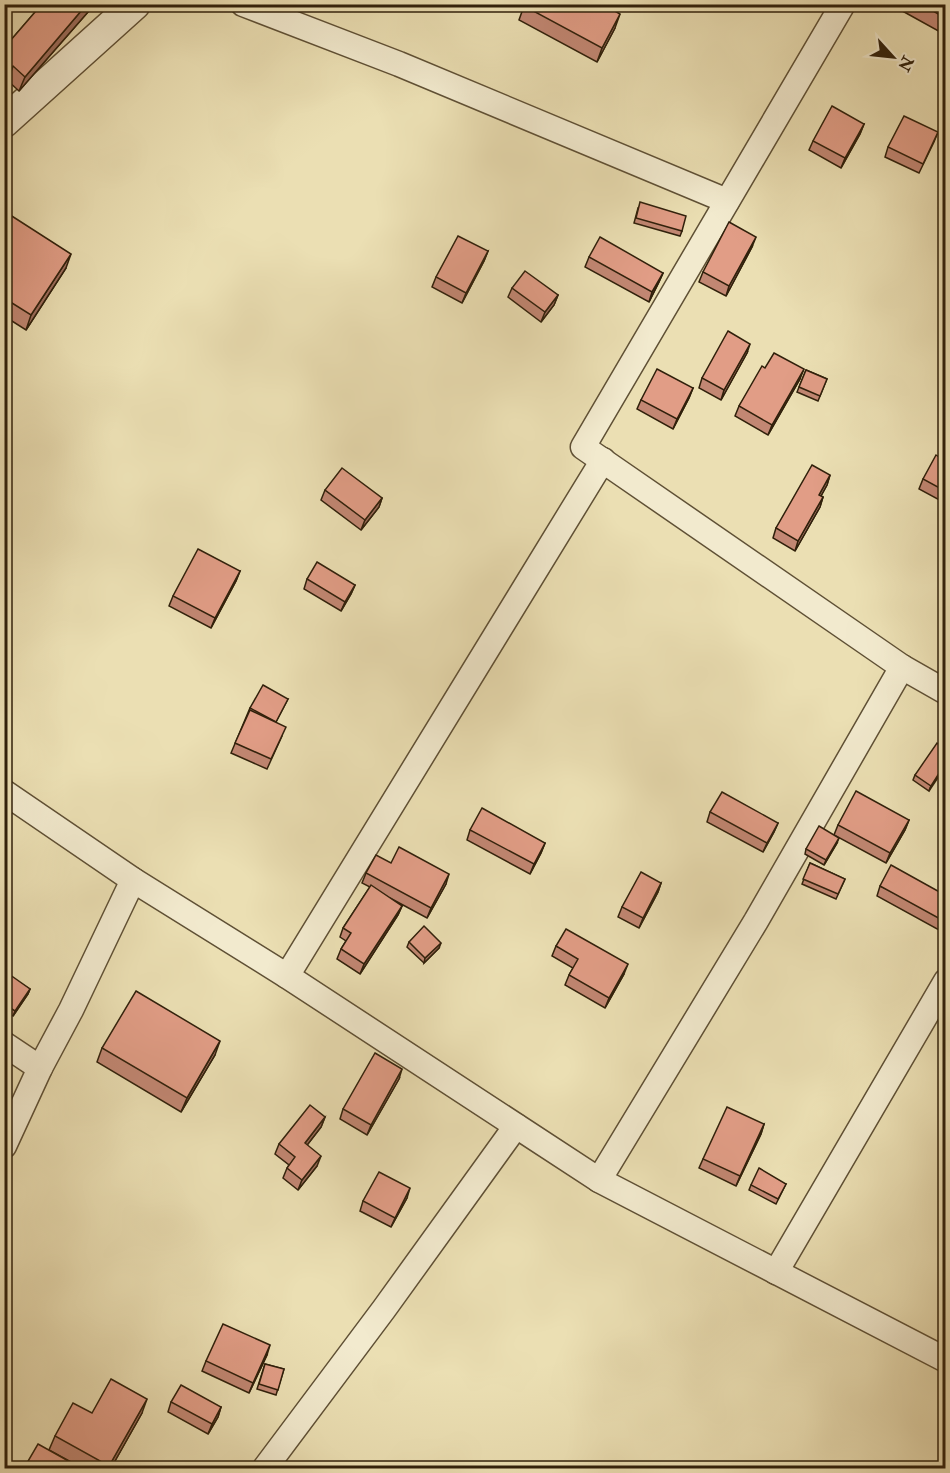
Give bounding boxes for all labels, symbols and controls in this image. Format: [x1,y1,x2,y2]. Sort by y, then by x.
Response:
north arrow [863,27,923,87]
text: N [893,52,918,75]

